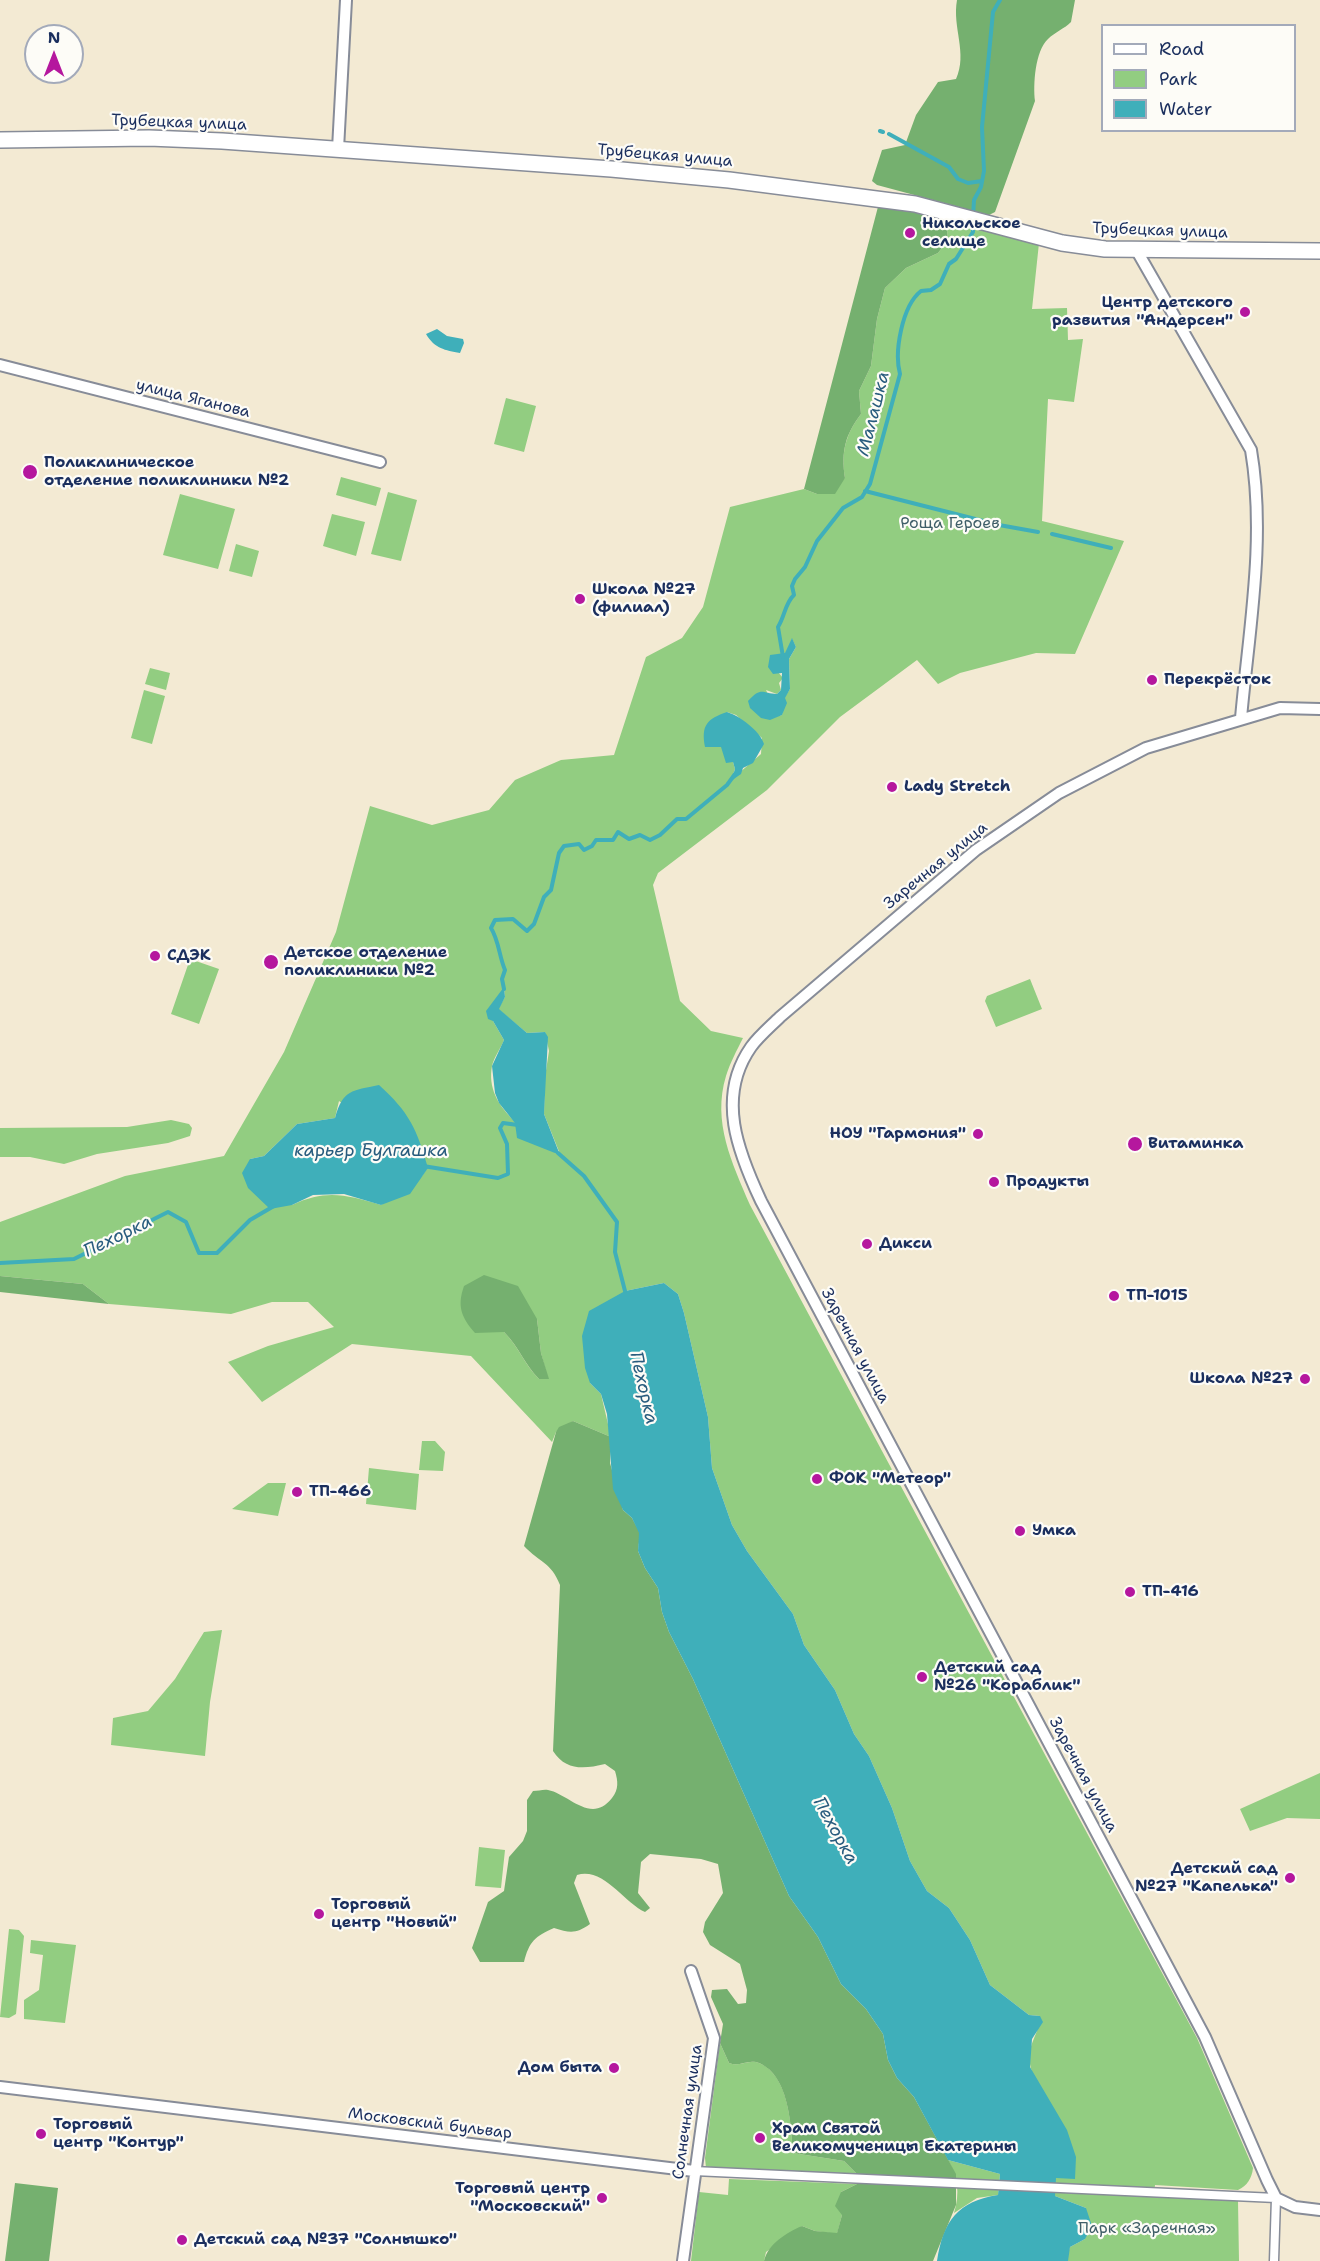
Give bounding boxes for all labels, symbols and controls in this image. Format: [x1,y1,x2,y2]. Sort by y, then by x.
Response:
north arrow [24,24,84,84]
legend [1101,24,1296,132]
text: N [48,27,60,48]
text: Road [1159,37,1204,61]
text: Park [1159,67,1198,91]
text: Water [1159,97,1212,121]
street label: Трубецкая улица [111,111,247,135]
street label: Трубецкая улица [597,141,733,171]
place label: Никольское селище [922,214,1021,252]
street label: Трубецкая улица [1092,219,1228,243]
marker: Никольское селище [903,226,917,240]
place label: Центр детского развития "Андерсен" [1052,293,1233,331]
marker: Центр детского развития "Андерсен" [1238,305,1252,319]
water label: Малашка [853,369,895,459]
street label: улица Яганова [134,376,252,422]
place label: Поликлиническое отделение поликлиники №2 [44,453,289,491]
marker: Поликлиническое отделение поликлиники №2 [21,463,39,481]
park label: Роща Героев [900,514,1000,534]
place label: Школа №27 (филиал) [592,580,696,618]
marker: Школа №27 (филиал) [573,592,587,606]
place label: Перекрёсток [1164,670,1271,690]
marker: Перекрёсток [1145,673,1159,687]
place label: Lady Stretch [904,777,1011,797]
marker: Lady Stretch [885,780,899,794]
street label: Заречная улица [880,818,992,914]
place label: Детское отделение поликлиники №2 [284,943,447,981]
place label: СДЭК [167,946,211,966]
marker: СДЭК [148,949,162,963]
marker: Детское отделение поликлиники №2 [262,953,280,971]
place label: НОУ "Гармония" [829,1124,966,1144]
marker: НОУ "Гармония" [971,1127,985,1141]
place label: Витаминка [1148,1134,1243,1154]
marker: Витаминка [1126,1135,1144,1153]
water label: карьер Булгашка [294,1140,448,1162]
place label: Продукты [1006,1172,1089,1192]
marker: Продукты [987,1175,1001,1189]
water label: Пехорка [80,1211,156,1263]
place label: Дикси [879,1234,932,1254]
marker: Дикси [860,1237,874,1251]
street label: Заречная улица [817,1285,893,1407]
place label: ТП-1015 [1126,1286,1188,1306]
marker: ТП-1015 [1107,1289,1121,1303]
water label: Пехорка [624,1350,662,1426]
place label: Школа №27 [1189,1369,1293,1389]
marker: Школа №27 [1298,1372,1312,1386]
place label: ФОК "Метеор" [829,1469,951,1489]
marker: ФОК "Метеор" [810,1472,824,1486]
place label: ТП-466 [309,1482,371,1502]
marker: ТП-466 [290,1485,304,1499]
place label: Умка [1032,1521,1076,1541]
marker: Умка [1013,1524,1027,1538]
place label: ТП-416 [1142,1582,1199,1602]
marker: ТП-416 [1123,1585,1137,1599]
place label: Детский сад №26 "Кораблик" [934,1658,1080,1696]
marker: Детский сад №26 "Кораблик" [915,1670,929,1684]
street label: Заречная улица [1045,1714,1121,1836]
water label: Пехорка [808,1794,862,1868]
place label: Детский сад №27 "Капелька" [1135,1859,1278,1897]
marker: Детский сад №27 "Капелька" [1283,1871,1297,1885]
place label: Торговый центр "Новый" [331,1895,457,1933]
marker: Торговый центр "Новый" [312,1907,326,1921]
street label: Солнечная улица [669,2043,707,2181]
place label: Дом быта [518,2058,602,2078]
marker: Дом быта [607,2061,621,2075]
street label: Московский бульвар [347,2104,513,2144]
place label: Торговый центр "Контур" [53,2115,184,2153]
place label: Храм Святой Великомученицы Екатерины [772,2119,1016,2157]
marker: Торговый центр "Контур" [34,2127,48,2141]
marker: Храм Святой Великомученицы Екатерины [753,2131,767,2145]
place label: Торговый центр "Московский" [455,2179,590,2217]
marker: Торговый центр "Московский" [595,2191,609,2205]
park label: Парк «Заречная» [1078,2219,1216,2239]
place label: Детский сад №37 "Солнышко" [194,2230,457,2250]
marker: Детский сад №37 "Солнышко" [175,2233,189,2247]

